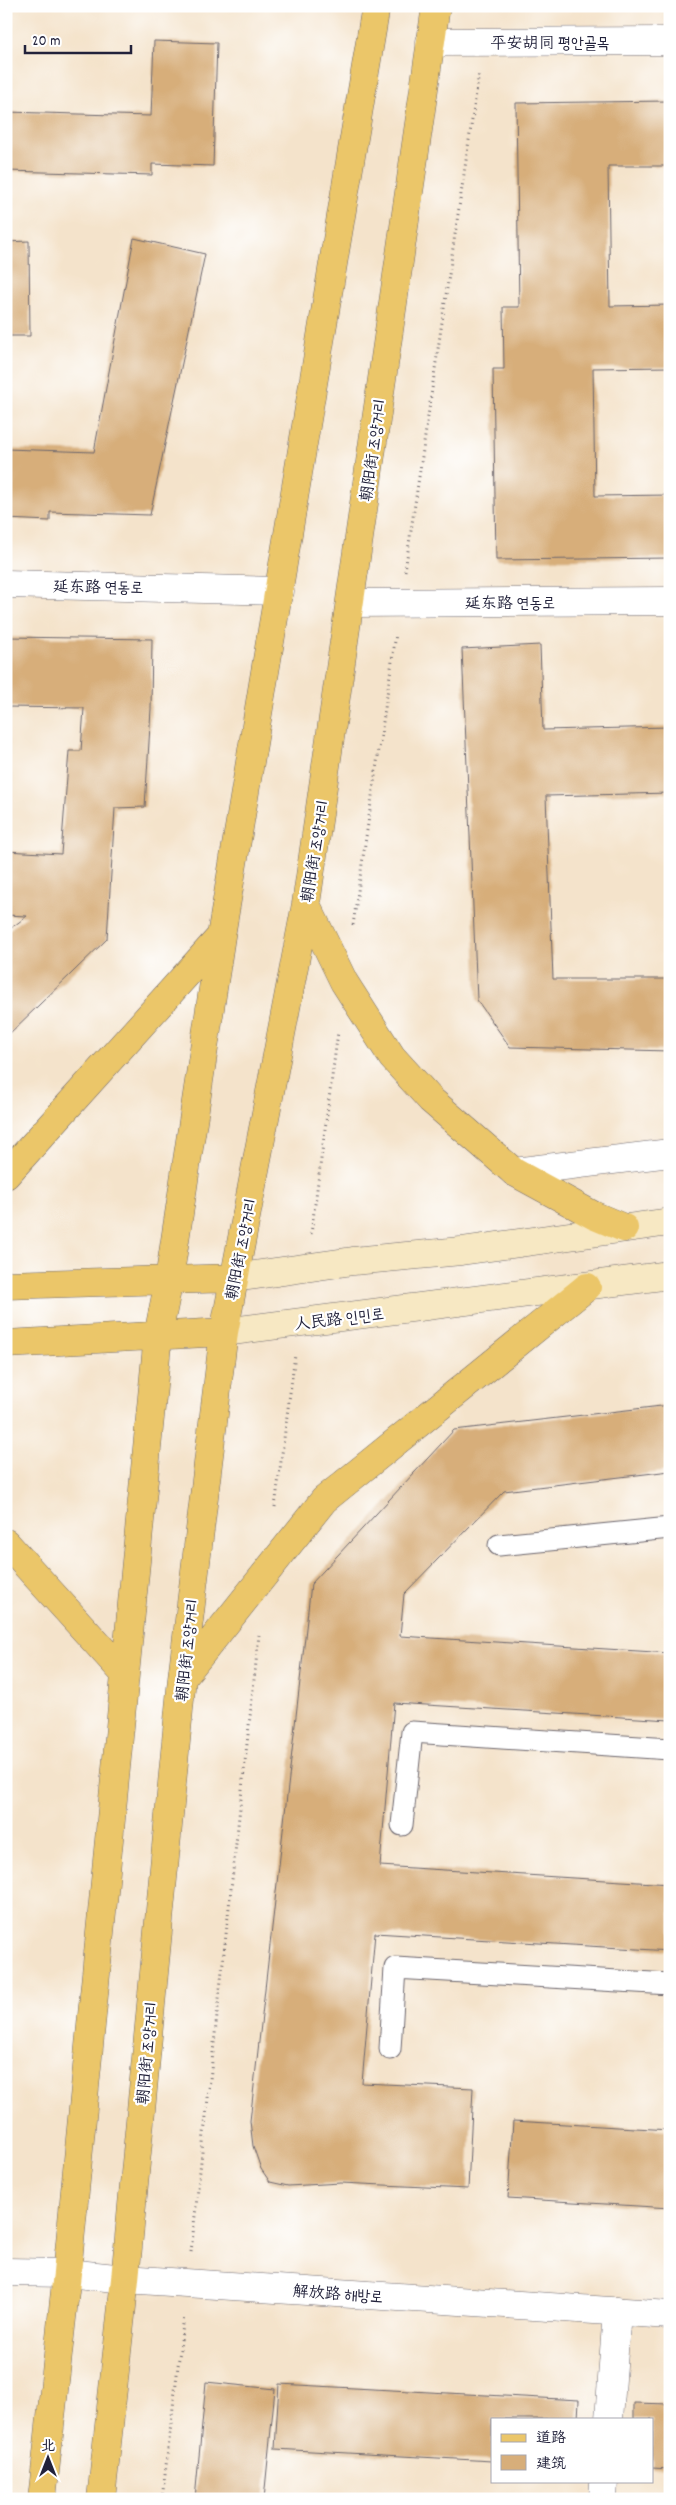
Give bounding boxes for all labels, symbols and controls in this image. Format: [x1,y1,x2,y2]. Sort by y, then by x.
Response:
scale bar [25,22,131,54]
text: 20 m [32,31,60,53]
street label: 平安胡同 평안골목 [490,33,610,56]
street label: 朝阳街 조양거리 [356,398,393,503]
street label: 延东路 연동로 [53,576,143,601]
street label: 延东路 연동로 [465,593,555,616]
street label: 朝阳街 조양거리 [297,799,336,904]
street label: 朝阳街 조양거리 [221,1197,264,1302]
street label: 人民路 인민로 [293,1304,386,1337]
street label: 朝阳街 조양거리 [172,1598,205,1703]
street label: 朝阳街 조양거리 [133,2001,164,2106]
street label: 解放路 해방로 [292,2281,384,2310]
legend [491,2418,654,2482]
text: 道路 [536,2428,566,2450]
north arrow [22,2432,72,2482]
text: 北 [41,2437,55,2457]
text: 建筑 [536,2454,566,2476]

